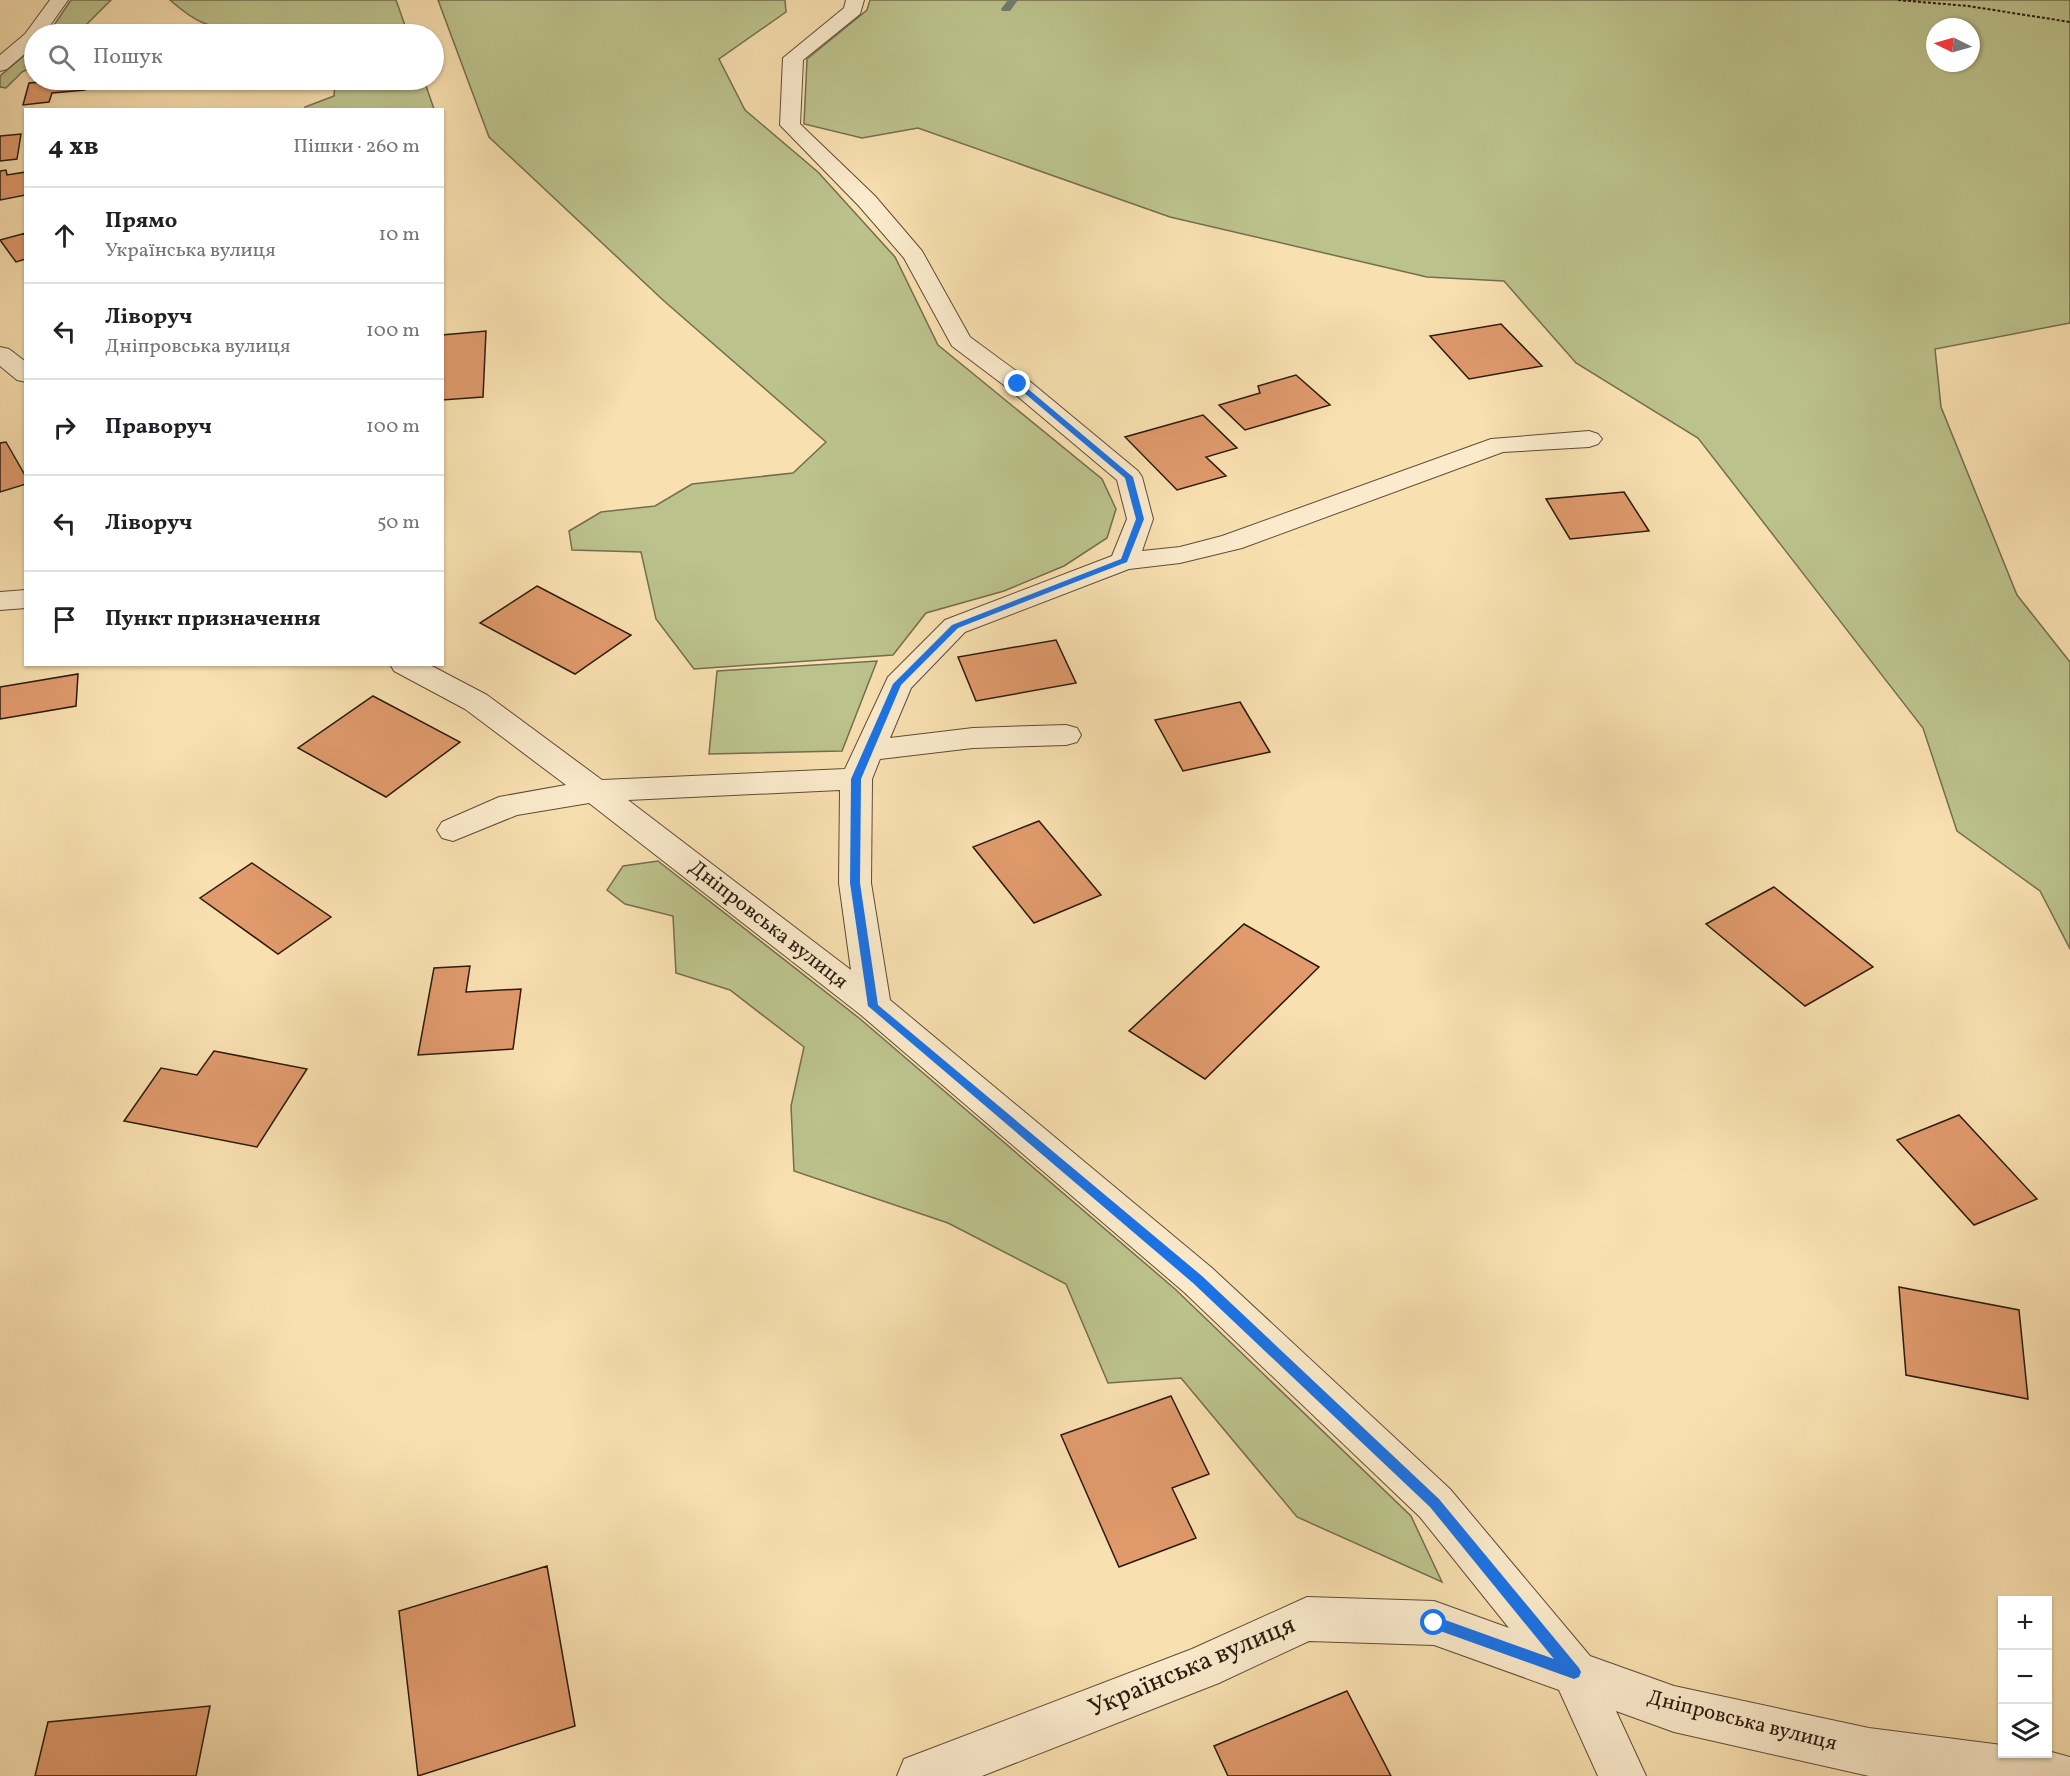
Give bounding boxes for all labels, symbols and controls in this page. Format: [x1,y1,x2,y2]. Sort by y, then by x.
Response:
north arrow [1926,18,1980,72]
search box [24,24,444,90]
icon: search [45,41,78,74]
text: Пошук [93,42,163,73]
text: 4 хв [48,129,99,165]
text: Пішки · 260 m [293,133,420,161]
text: Прямо [105,206,177,237]
icon: ahead [48,219,81,252]
text: 10 m [379,221,420,249]
text: Українська вулиця [105,237,276,265]
text: Ліворуч [105,302,192,333]
icon: left [48,315,81,348]
text: 100 m [366,317,420,345]
text: Дніпровська вулиця [105,333,290,361]
route end [1004,370,1030,396]
icon: right [48,411,81,444]
text: Праворуч [105,412,212,443]
text: 100 m [366,413,420,441]
icon: left [48,507,81,540]
text: Ліворуч [105,508,192,539]
text: 50 m [377,509,420,537]
icon: arrive [48,603,81,636]
text: Пункт призначення [105,604,321,635]
street label: Дніпровська вулиця [682,854,854,996]
map controls [1998,1596,2052,1758]
button: + [1998,1596,2052,1650]
street label: Українська вулиця [1083,1607,1301,1727]
route start [1420,1609,1446,1635]
button: − [1998,1650,2052,1704]
street label: Дніпровська вулиця [1644,1683,1840,1759]
button: layers [1998,1704,2052,1758]

